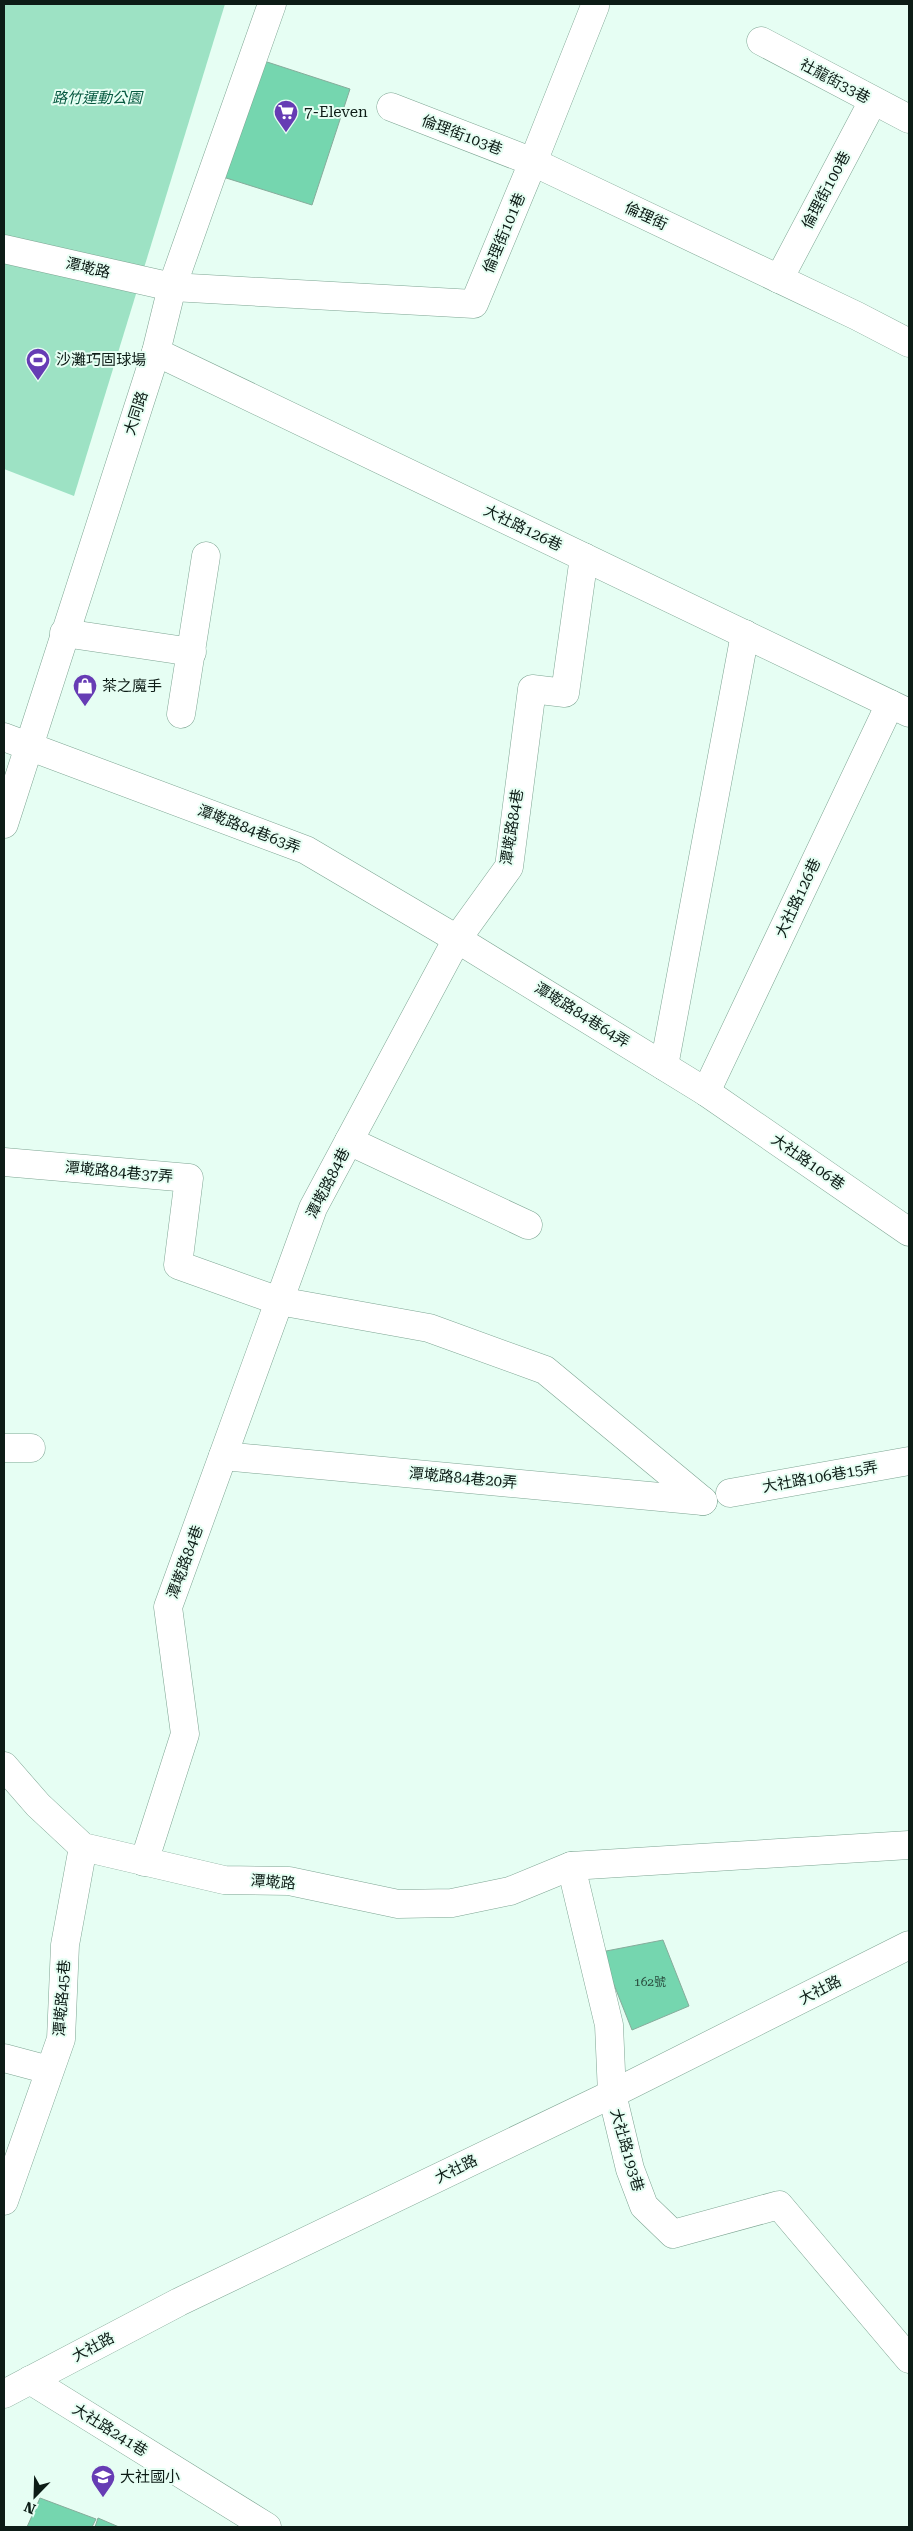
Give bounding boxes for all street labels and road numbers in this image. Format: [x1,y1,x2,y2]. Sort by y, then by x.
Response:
street label: 社龍街33巷 [797,55,873,107]
street label: 倫理街103巷 [419,111,505,159]
street label: 倫理街100巷 [798,148,854,232]
street label: 倫理街101巷 [479,190,529,276]
street label: 倫理街 [622,198,670,234]
street label: 潭墘路 [64,254,112,282]
street label: 大同路 [120,389,152,437]
street label: 大社路126巷 [481,501,565,555]
street label: 潭墘路84巷 [497,788,527,866]
street label: 潭墘路84巷63弄 [195,801,303,857]
street label: 大社路126巷 [772,856,824,940]
street label: 潭墘路84巷64弄 [531,979,633,1051]
street label: 大社路106巷 [768,1130,848,1194]
street label: 潭墘路84巷 [303,1145,353,1221]
street label: 潭墘路84巷37弄 [64,1158,174,1186]
street label: 大社路106巷15弄 [761,1458,879,1496]
street label: 潭墘路84巷20弄 [408,1464,518,1492]
street label: 潭墘路84巷 [163,1523,207,1601]
street label: 潭墘路 [250,1871,296,1893]
street label: 潭墘路45巷 [50,1959,74,2037]
street label: 大社路 [796,1972,844,2008]
street label: 大社路193巷 [607,2107,647,2193]
street label: 大社路 [432,2151,480,2187]
street label: 大社路 [69,2328,117,2366]
street label: 大社路241巷 [69,2400,151,2460]

